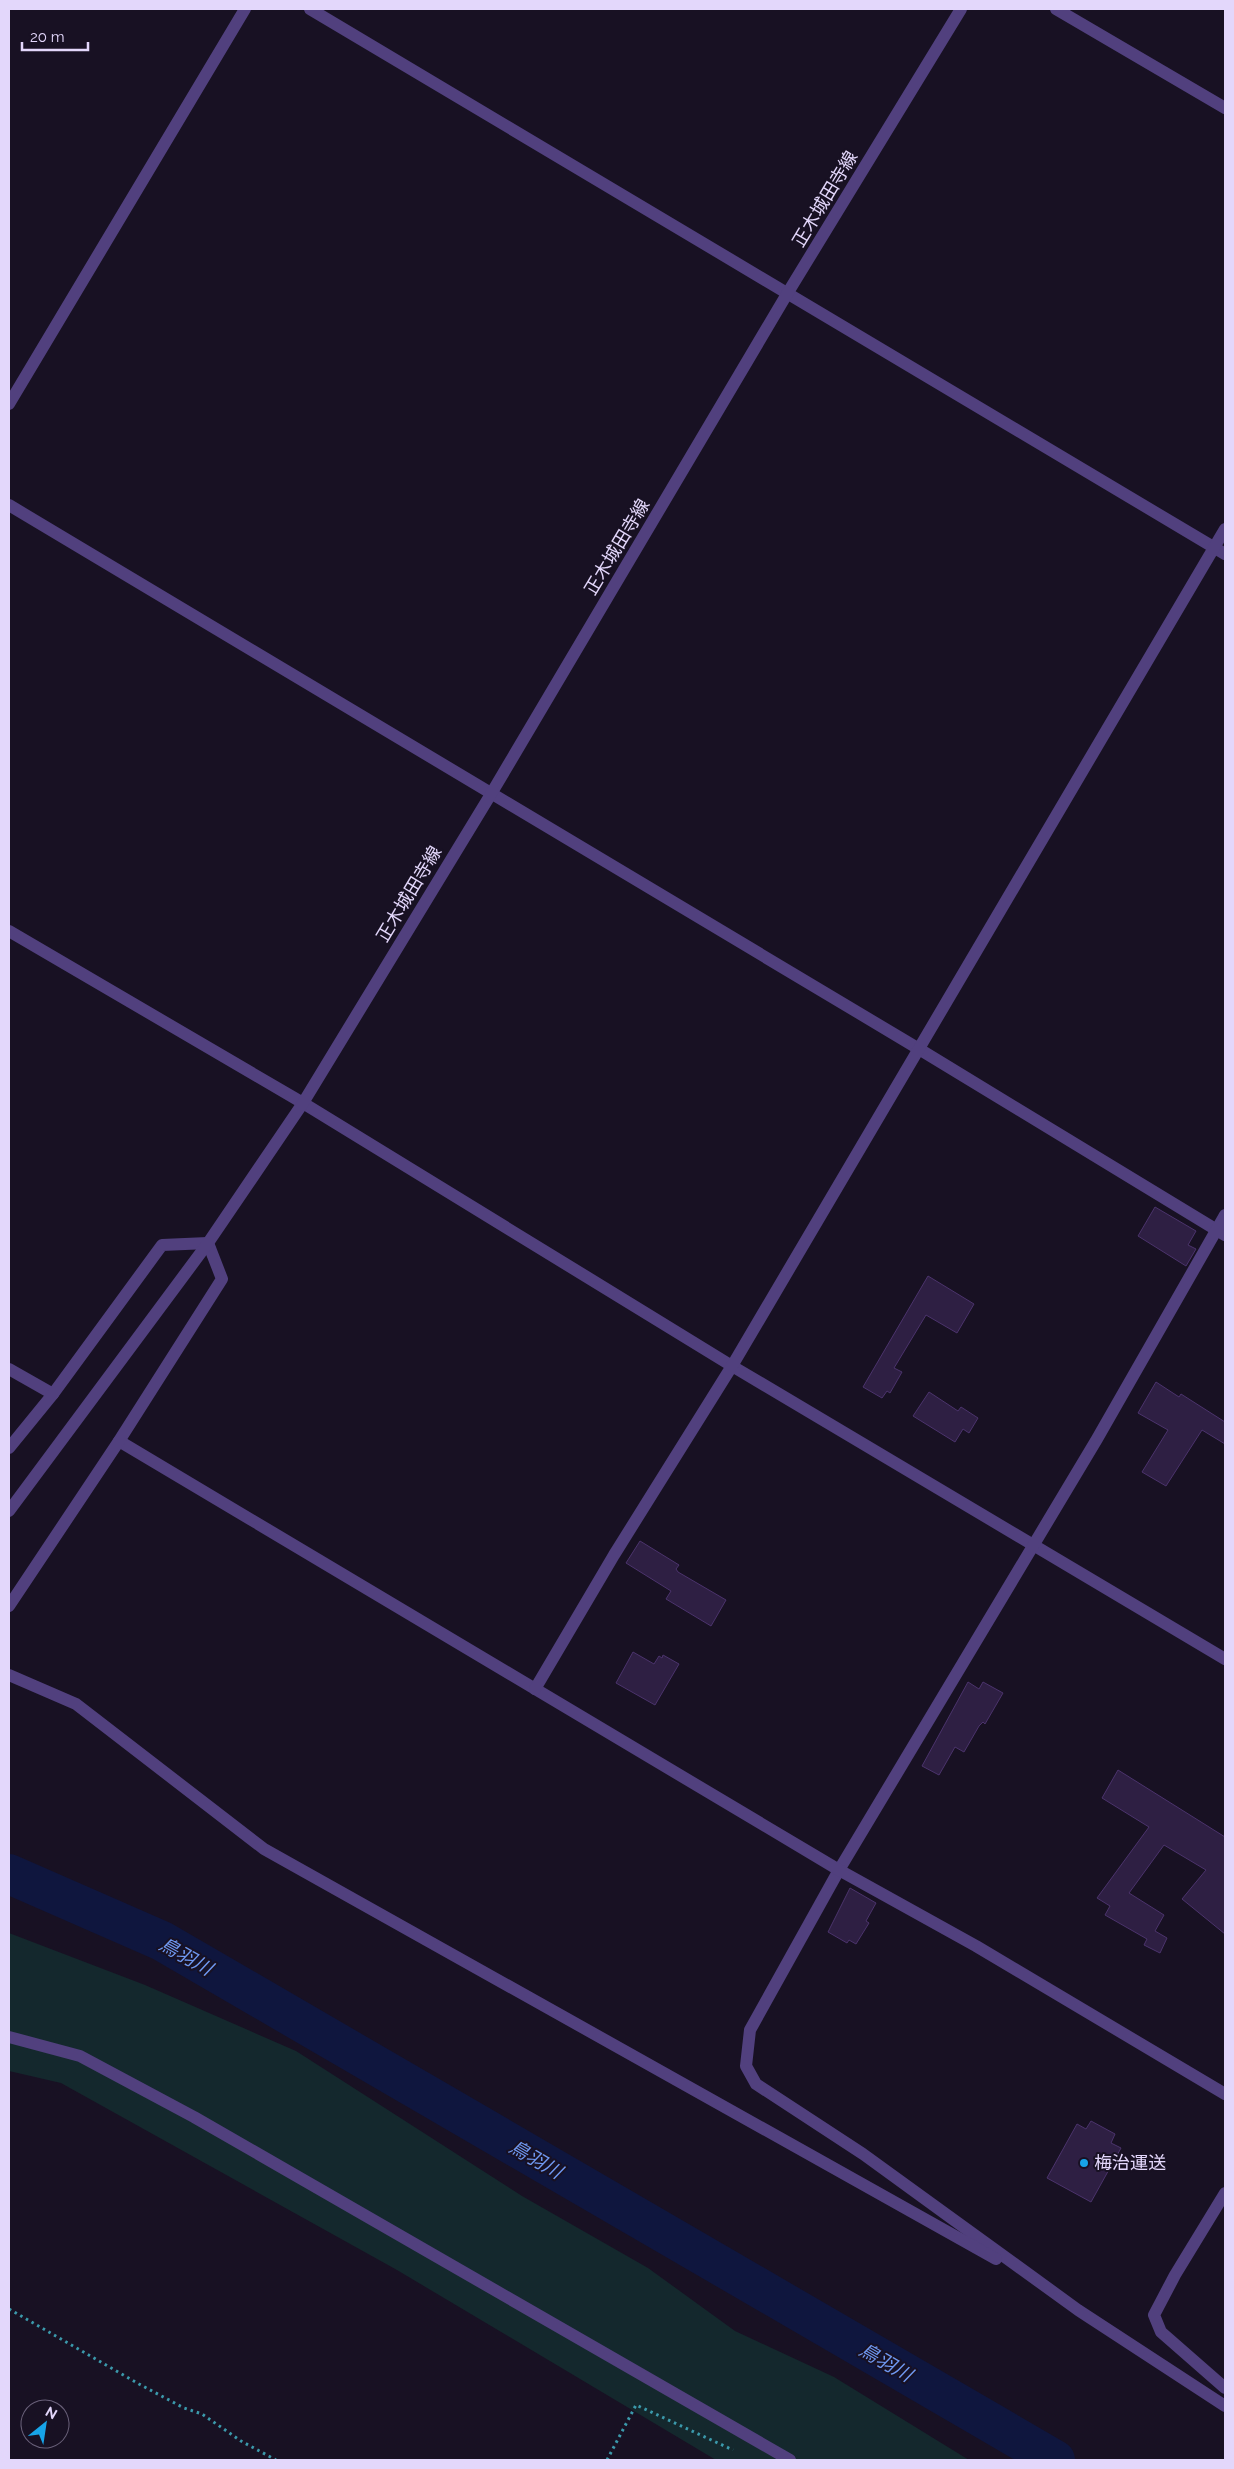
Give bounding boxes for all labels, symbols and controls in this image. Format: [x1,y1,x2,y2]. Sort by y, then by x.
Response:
scale bar [22,20,89,52]
text: 20 m [30,28,65,46]
street label: 正木城田寺線 [788,147,861,250]
street label: 正木城田寺線 [580,495,653,598]
street label: 正木城田寺線 [372,842,445,945]
water label: 鳥羽川 [156,1933,218,1980]
water label: 鳥羽川 [506,2135,568,2184]
place label: 梅治運送 [1094,2152,1166,2173]
marker: 梅治運送 [1078,2157,1090,2169]
water label: 鳥羽川 [856,2338,918,2387]
north arrow [20,2399,70,2449]
text: N [43,2403,60,2422]

